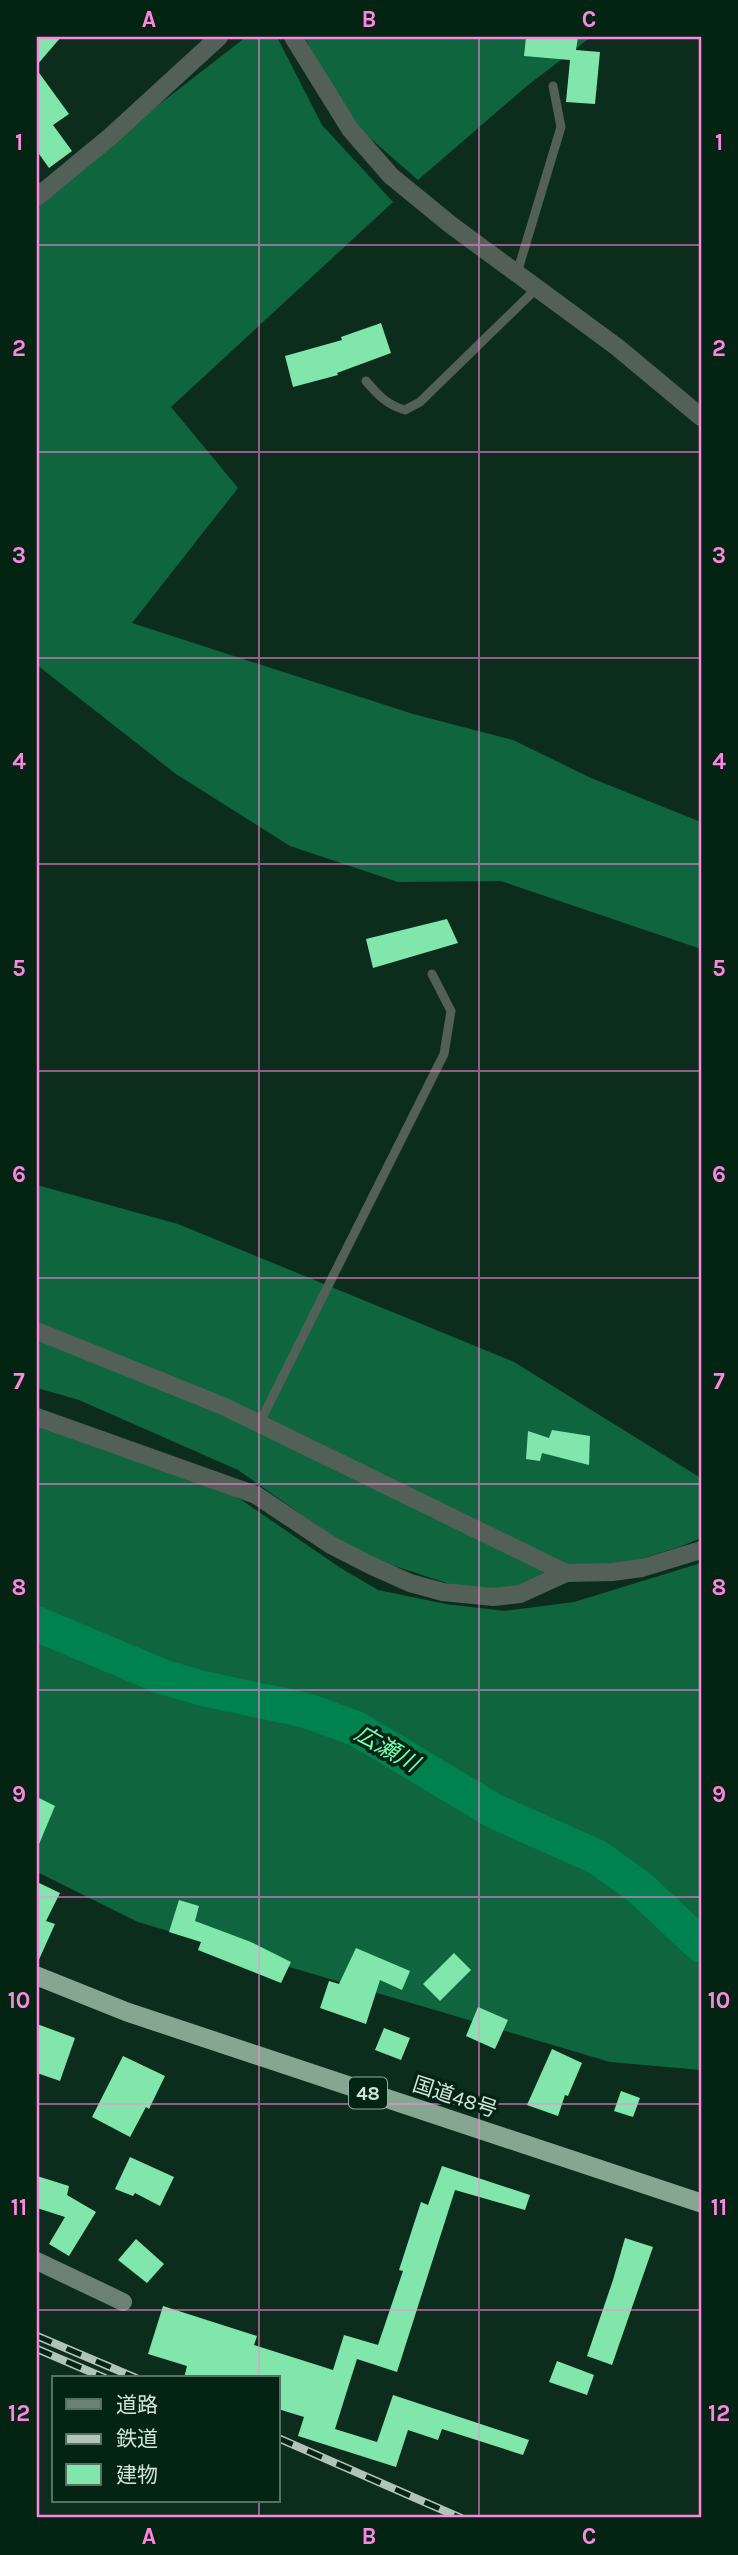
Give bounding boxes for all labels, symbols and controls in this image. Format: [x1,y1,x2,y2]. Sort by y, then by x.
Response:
text: A [142,6,156,33]
text: B [362,6,376,33]
text: C [582,6,596,33]
text: 1 [15,129,23,156]
text: 1 [715,129,723,156]
text: 2 [12,335,26,362]
text: 2 [712,335,726,362]
text: 3 [12,542,26,569]
text: 3 [712,542,726,569]
text: 4 [12,748,26,775]
text: 4 [712,748,726,775]
text: 5 [12,955,26,982]
text: 5 [712,955,726,982]
text: 6 [12,1161,26,1188]
text: 6 [712,1161,726,1188]
text: 7 [13,1368,25,1395]
text: 7 [713,1368,725,1395]
text: 8 [12,1574,26,1601]
text: 8 [712,1574,726,1601]
water label: 広瀬川 [350,1719,426,1779]
text: 9 [12,1781,26,1808]
text: 9 [712,1781,726,1808]
text: 10 [8,1987,30,2014]
text: 10 [708,1987,730,2014]
street label: 国道48号 [410,2072,500,2122]
road number: 48 [349,2078,387,2108]
text: 11 [11,2194,27,2221]
text: 11 [711,2194,727,2221]
legend [52,2376,280,2502]
text: 道路 [116,2393,158,2417]
text: 12 [8,2400,30,2427]
text: 12 [708,2400,730,2427]
text: 鉄道 [116,2427,158,2451]
text: 建物 [116,2463,158,2487]
text: A [142,2523,156,2550]
text: B [362,2523,376,2550]
text: C [582,2523,596,2550]

